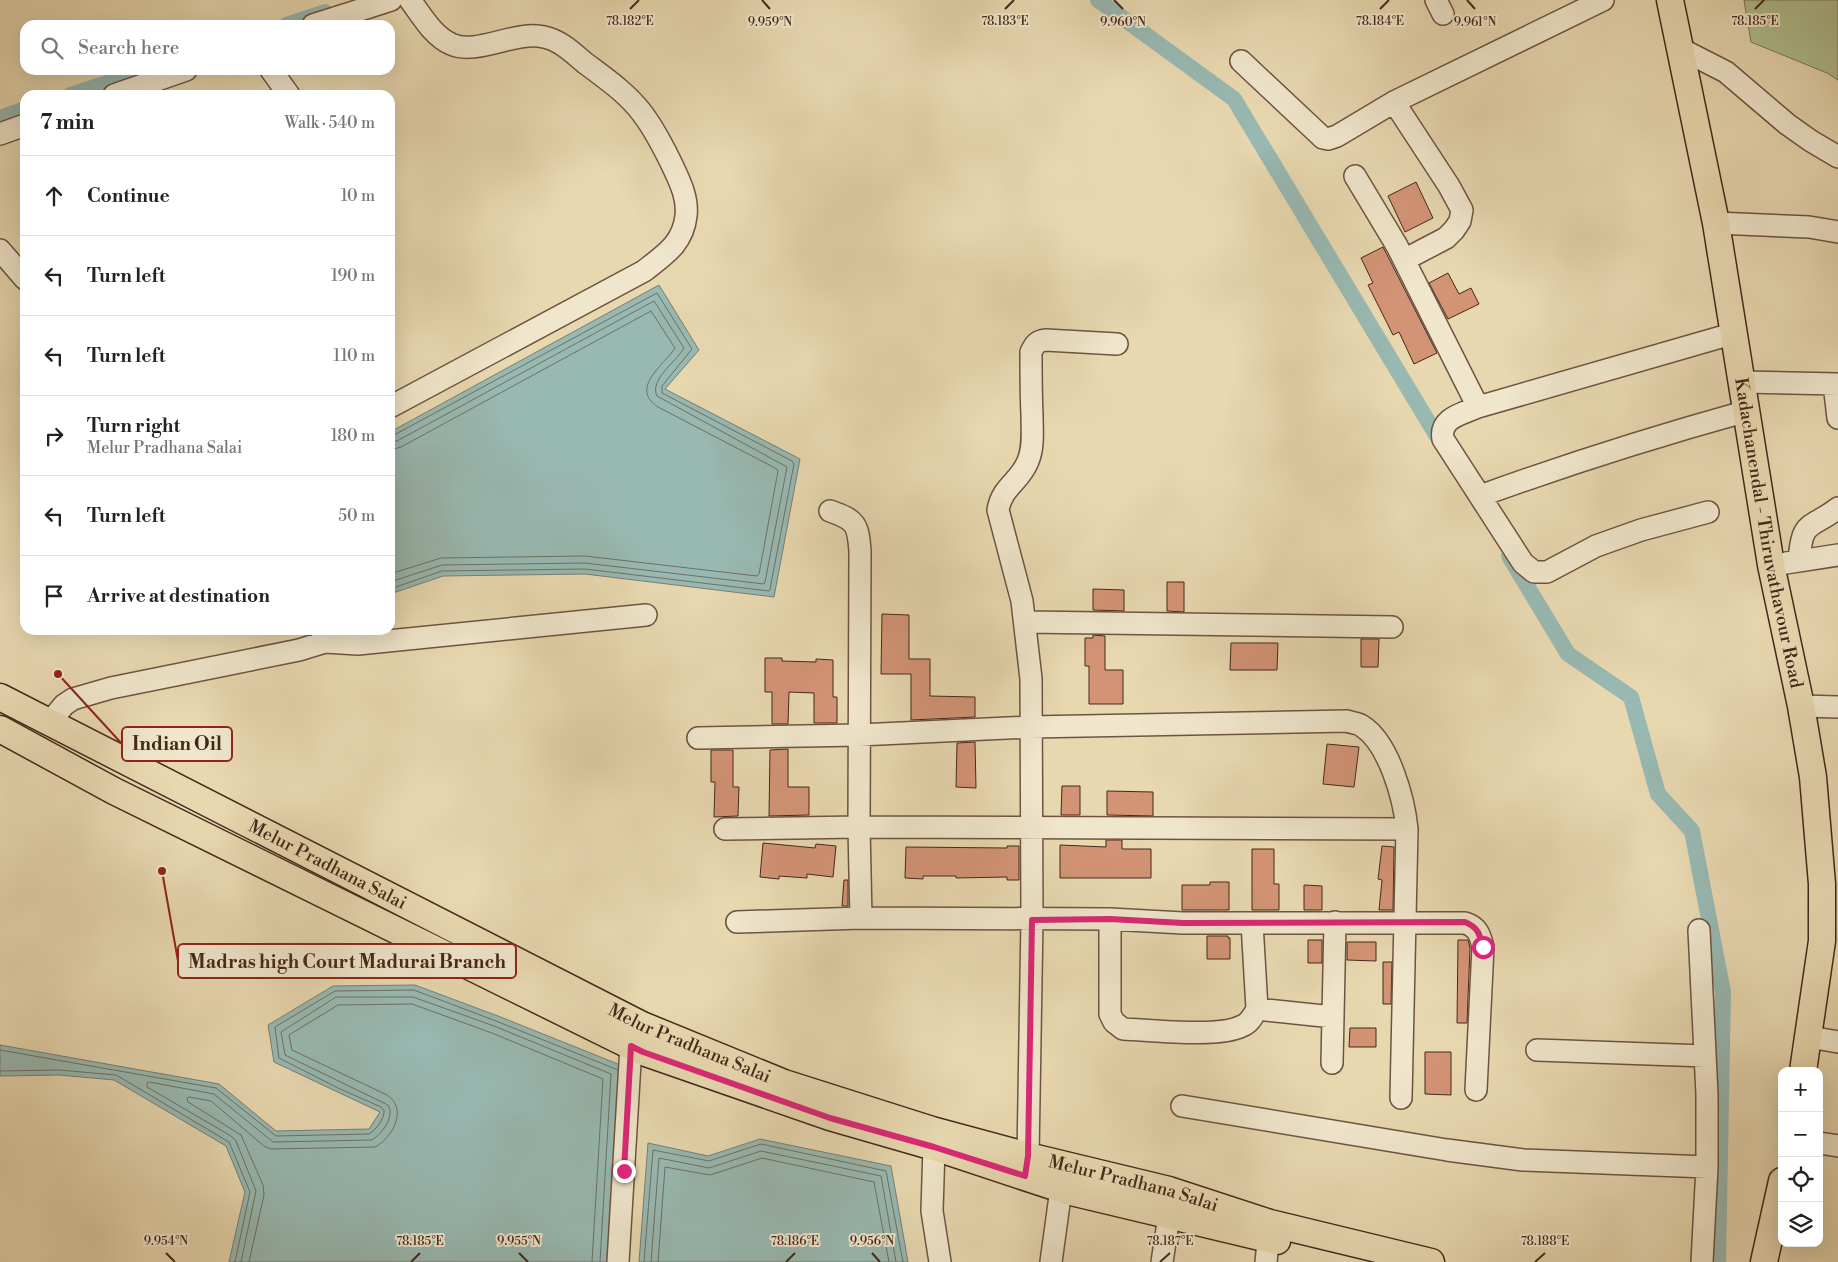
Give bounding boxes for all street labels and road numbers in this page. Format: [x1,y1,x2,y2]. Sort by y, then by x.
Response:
street label: Kadachanendal - Thiruvathavour Road [1730,376,1809,691]
street label: Melur Pradhana Salai [245,814,411,914]
street label: Melur Pradhana Salai [604,998,775,1088]
street label: Melur Pradhana Salai [1046,1150,1221,1217]

